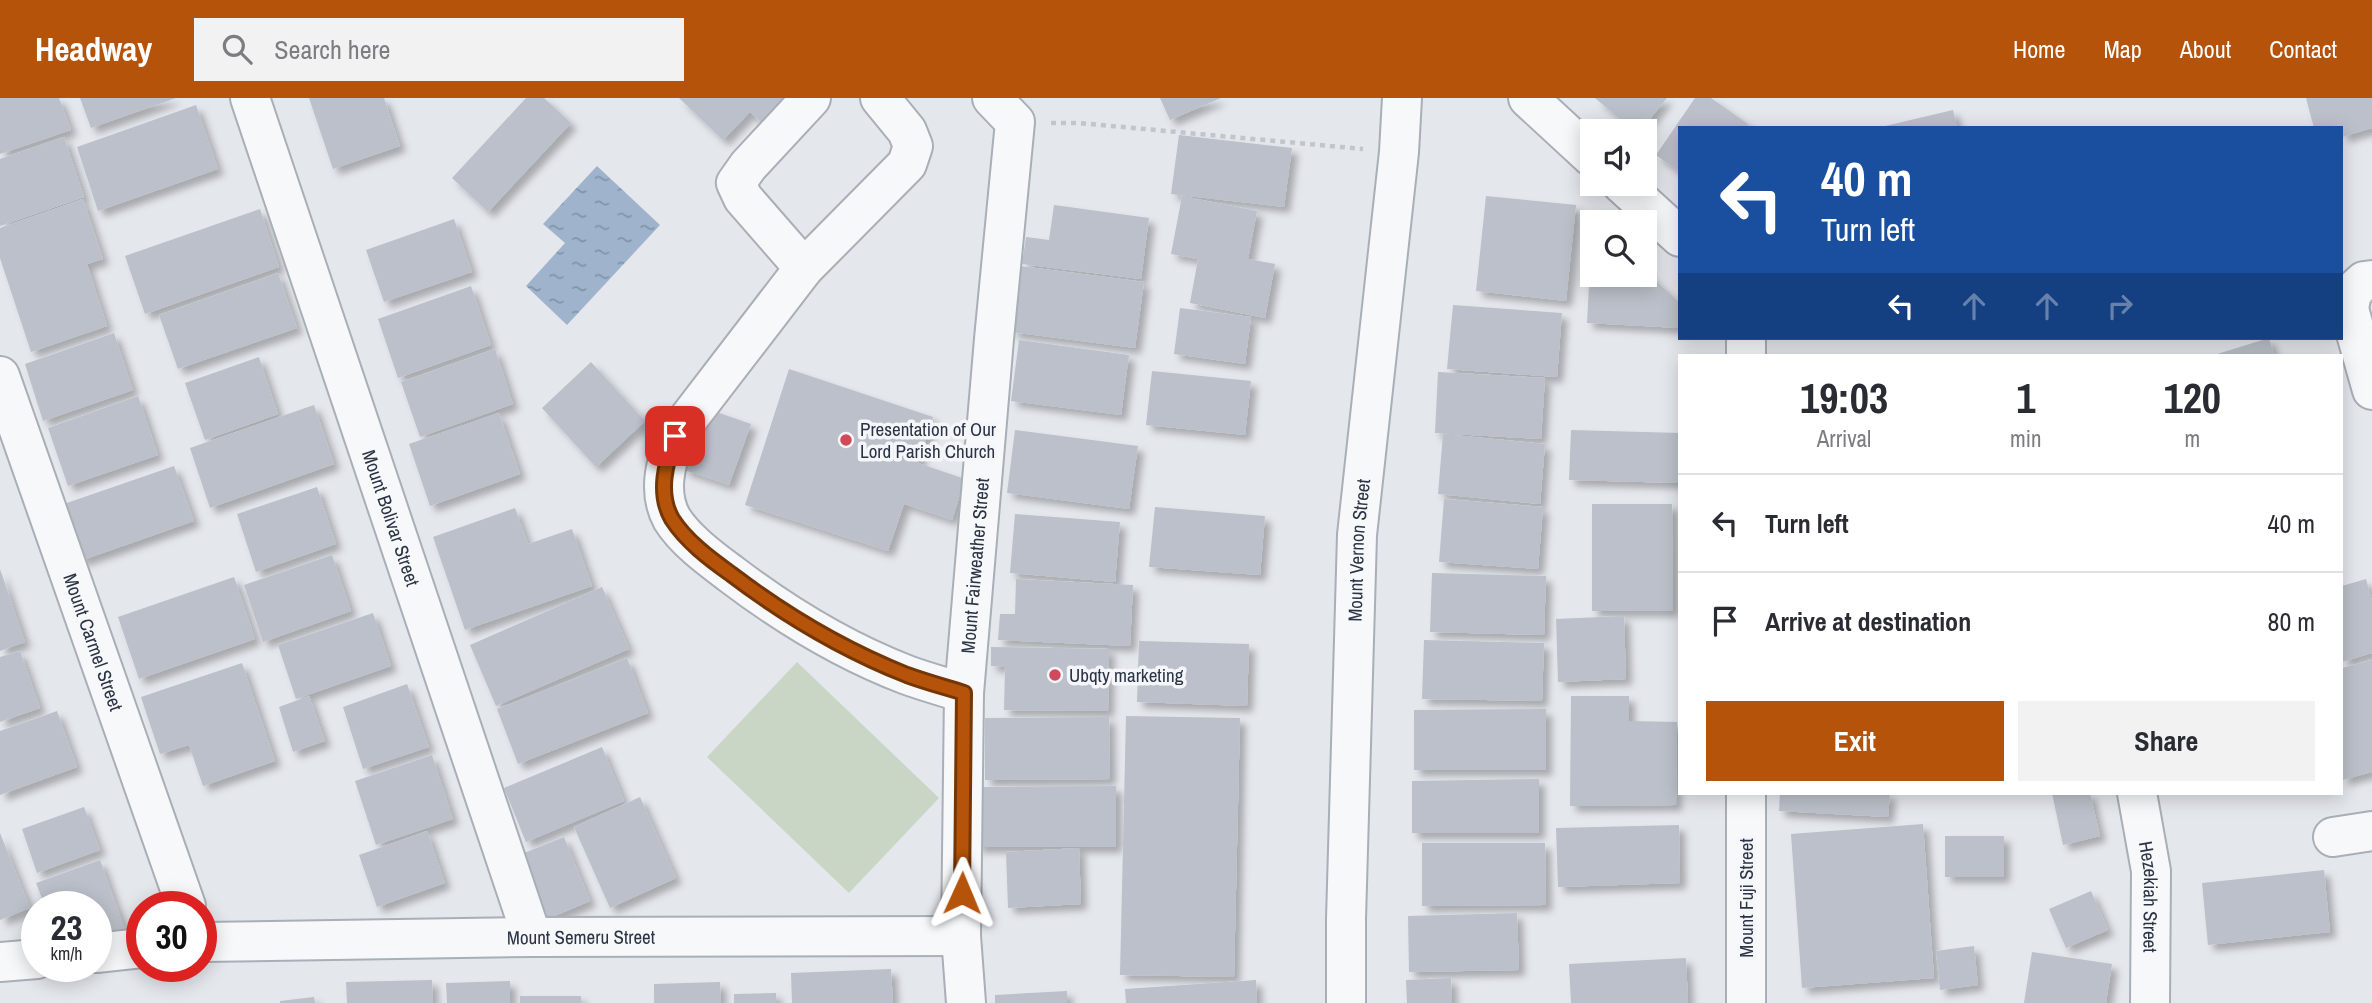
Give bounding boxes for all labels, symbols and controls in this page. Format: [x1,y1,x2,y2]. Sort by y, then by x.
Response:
search box [194,18,684,81]
text: Headway [35,27,152,71]
icon: search [218,30,256,68]
text: Search here [274,32,390,67]
text: Home [2013,33,2065,65]
text: Map [2103,33,2142,65]
text: About [2180,33,2231,65]
text: Contact [2269,33,2337,65]
map controls [1580,119,1657,287]
button: sound [1580,119,1657,196]
text: 40 m [1821,145,1913,211]
icon: left [1706,154,1797,245]
text: Turn left [1821,208,1915,251]
button: search [1580,210,1657,287]
icon: left [1882,287,1920,325]
icon: ahead [1955,287,1993,325]
icon: ahead [2028,287,2066,325]
icon: right [2101,287,2139,325]
text: 19:03 [1800,370,1888,426]
text: 1 [2016,370,2035,426]
text: 120 [2164,370,2221,426]
pin [645,406,705,466]
place label: Presentation of Our Lord Parish Church [860,416,997,464]
icon: arrive [656,417,694,455]
text: Arrival [1817,423,1871,454]
text: min [2010,423,2042,454]
text: m [2184,423,2200,454]
marker: Presentation of Our Lord Parish Church [838,432,854,448]
street label: Mount Bolivar Street [356,446,426,590]
street label: Mount Fairweather Street [954,476,995,654]
street label: Mount Vernon Street [1342,477,1376,622]
icon: left [1706,504,1744,542]
text: Turn left [1765,506,1849,541]
text: 40 m [2268,506,2315,541]
street label: Mount Carmel Street [57,570,130,715]
icon: arrive [1706,602,1744,640]
text: Arrive at destination [1765,604,1971,639]
text: 80 m [2268,604,2315,639]
place label: Ubqty marketing [1069,662,1184,688]
marker: Ubqty marketing [1047,667,1063,683]
button: Exit [1706,701,2004,781]
button: Share [2018,701,2315,781]
street label: Mount Fuji Street [1733,838,1759,958]
street label: Hezekiah Street [2133,839,2164,953]
position arrow [925,856,999,930]
speed limit sign: 30 [126,891,217,982]
text: 23 [51,904,82,951]
street label: Mount Semeru Street [507,924,656,950]
text: km/h [51,941,83,966]

